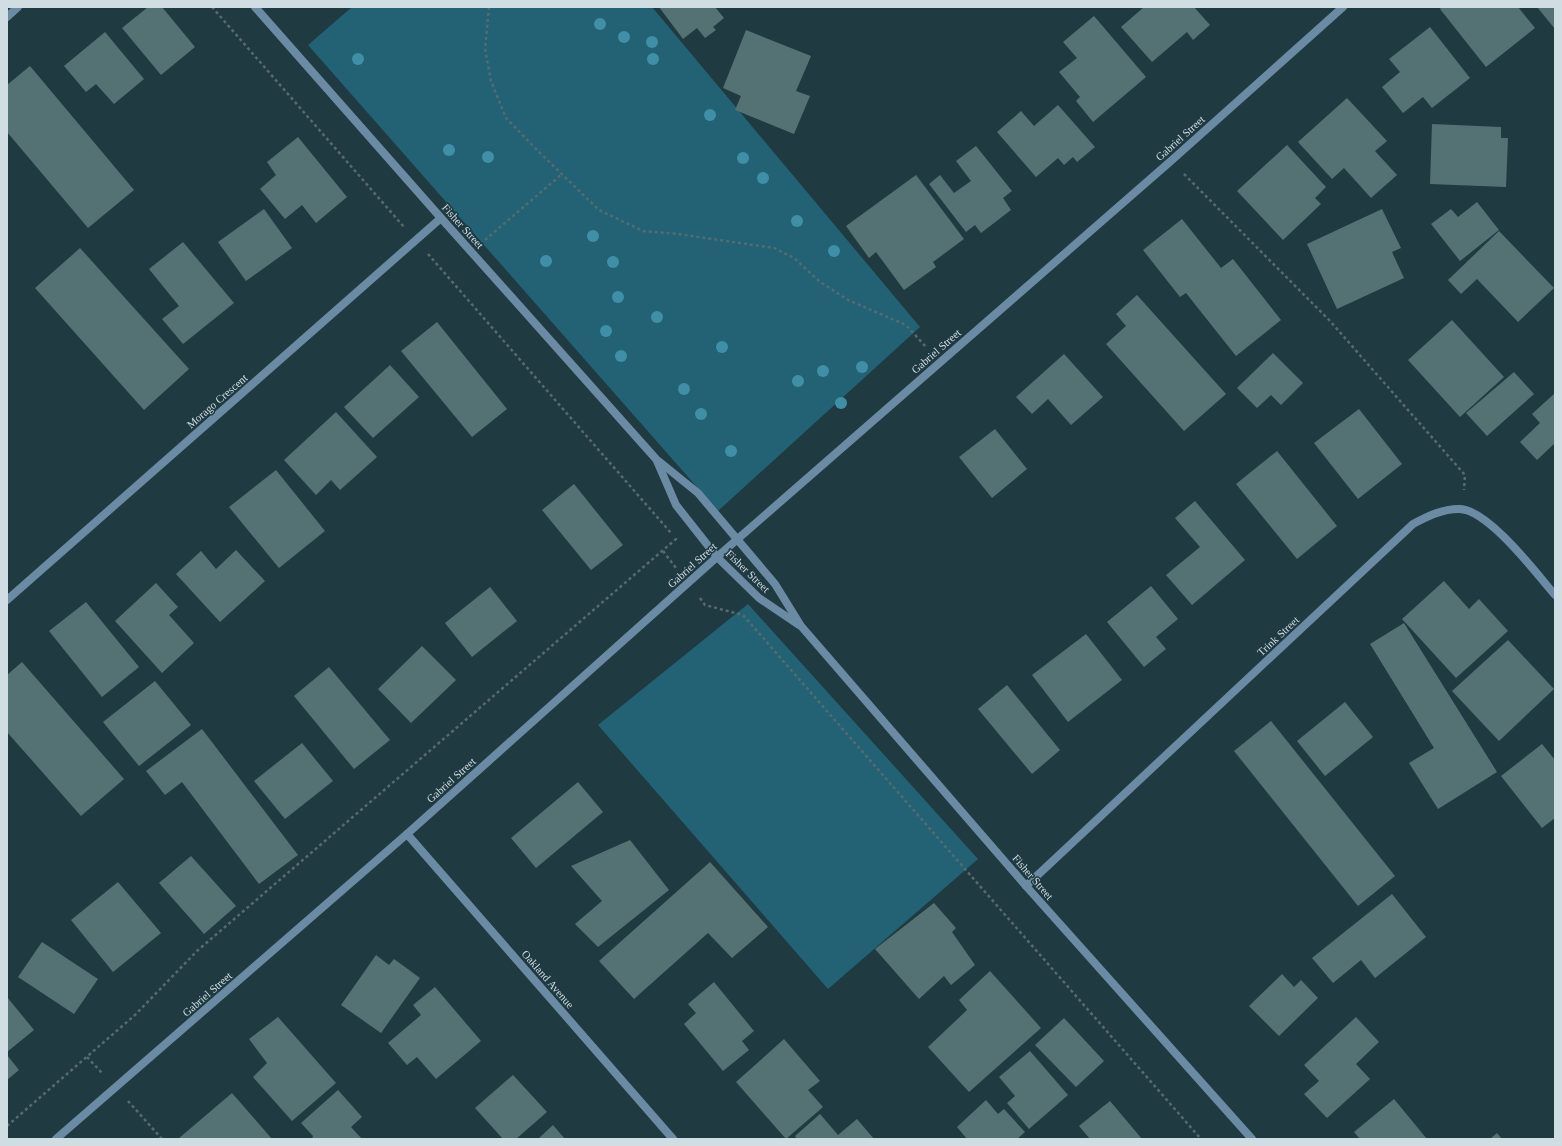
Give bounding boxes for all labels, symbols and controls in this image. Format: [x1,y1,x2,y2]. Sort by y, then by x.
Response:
street label: Gabriel Street [1153,113,1207,163]
street label: Fisher Street [440,201,486,251]
street label: Gabriel Street [909,326,963,376]
street label: Morago Crescent [184,372,250,430]
street label: Gabriel Street [665,540,719,590]
street label: Fisher Street [724,547,772,595]
street label: Trink Street [1255,614,1301,658]
street label: Gabriel Street [424,755,478,805]
street label: Fisher Street [1010,852,1056,902]
street label: Oakland Avenue [520,948,576,1010]
street label: Gabriel Street [180,969,234,1019]

